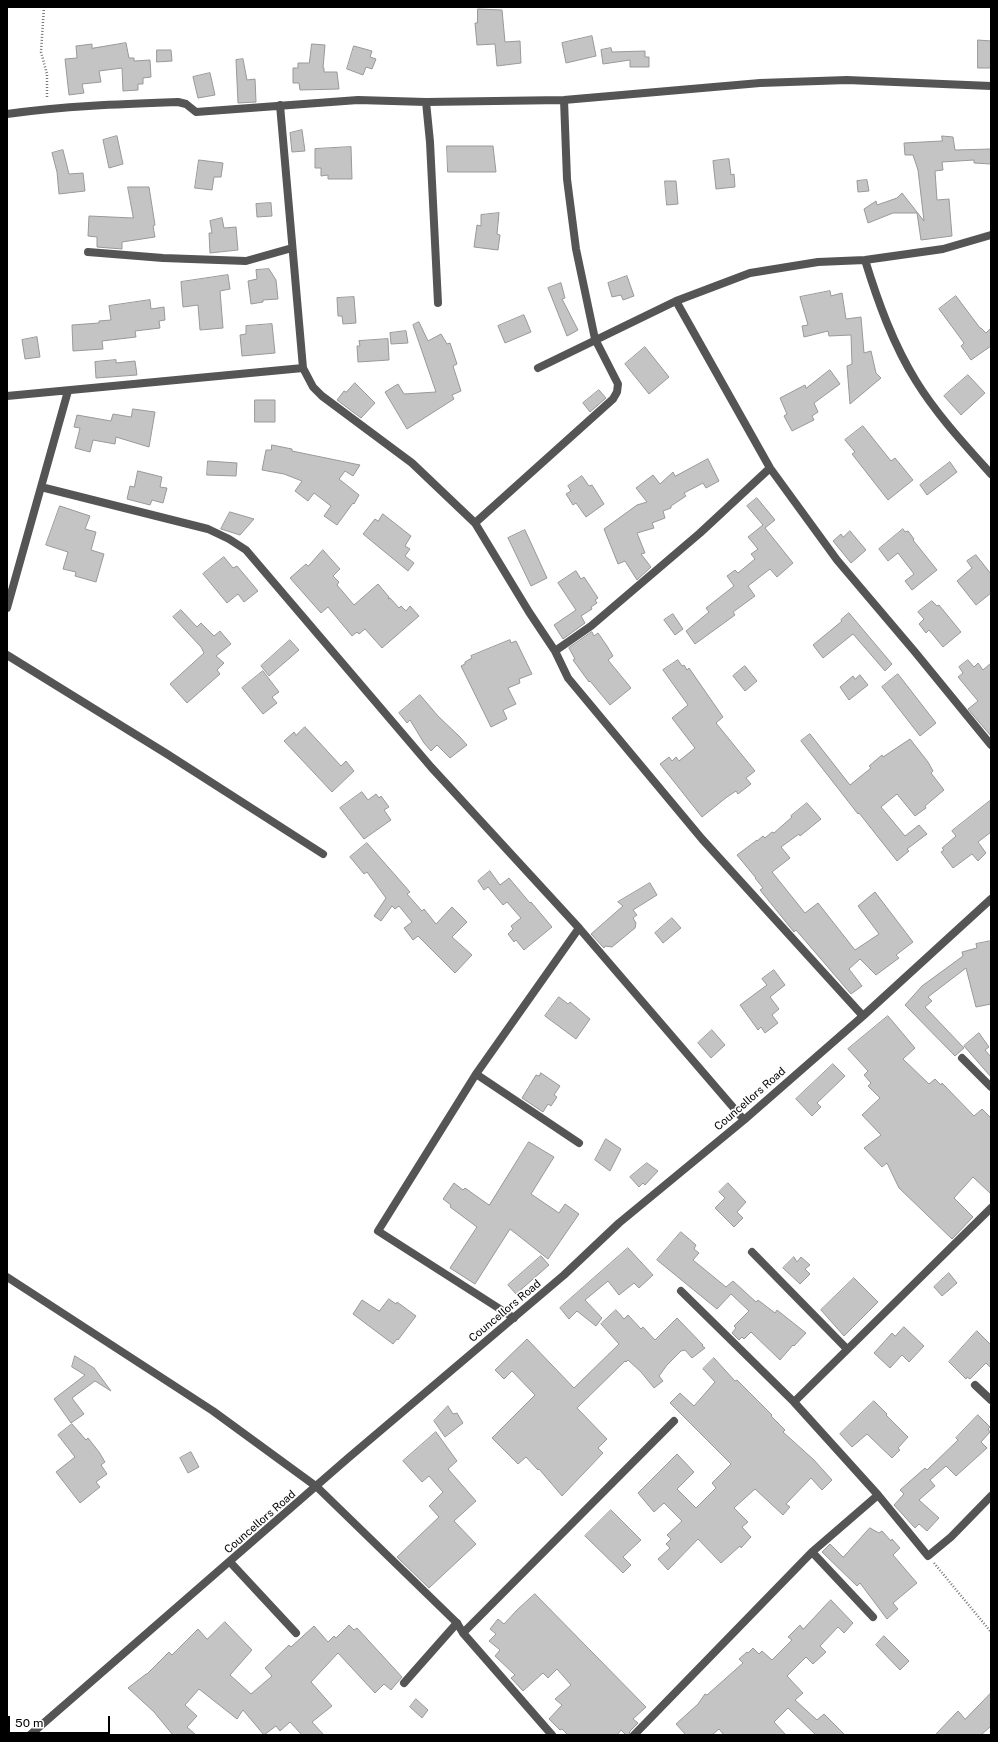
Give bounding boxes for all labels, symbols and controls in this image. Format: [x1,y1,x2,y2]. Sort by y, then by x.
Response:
street label: Councellors Road [712,1065,788,1133]
street label: Councellors Road [466,1277,544,1345]
street label: Councellors Road [222,1488,298,1556]
scale bar [10,1708,112,1734]
text: 50 m [15,1716,43,1730]

